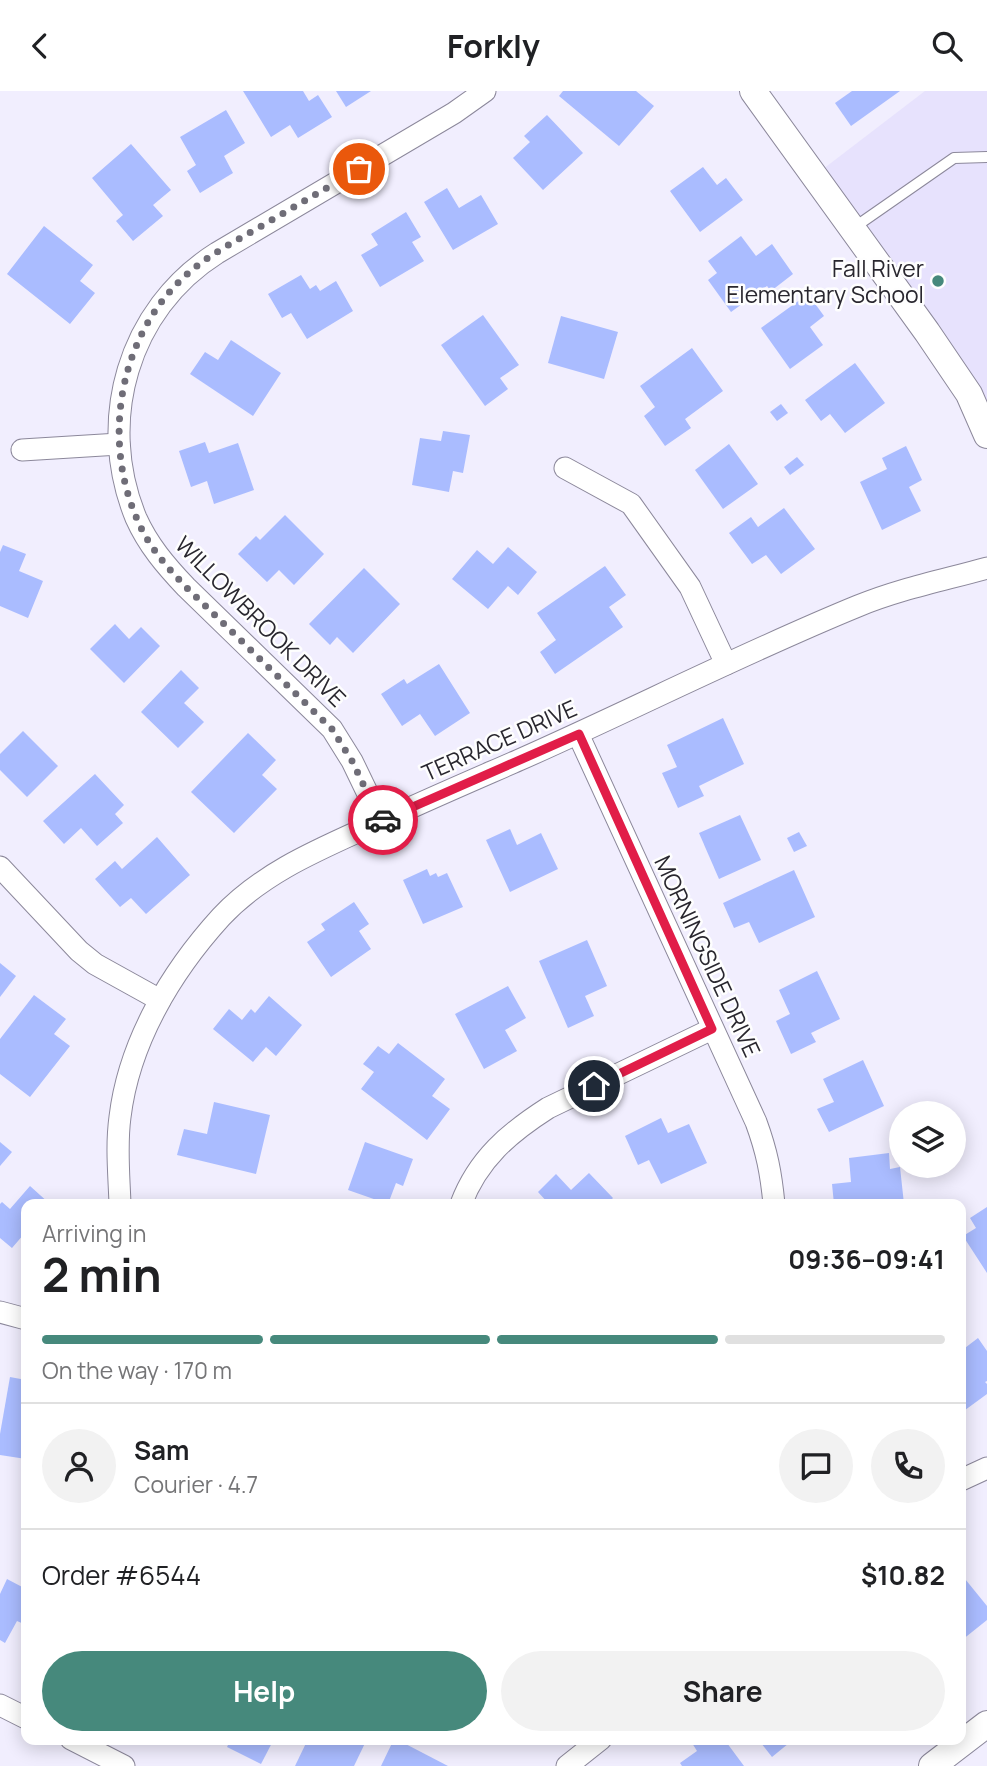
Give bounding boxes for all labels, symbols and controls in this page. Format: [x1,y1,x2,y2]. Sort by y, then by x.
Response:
text: Forkly [447,24,540,68]
icon: back [21,27,59,65]
icon: search [928,27,966,65]
pin [329,139,389,199]
icon: bag [340,150,378,188]
place label: Fall River Elementary School [726,252,924,310]
marker: Fall River Elementary School [930,273,946,289]
street label: WILLOWBROOK DRIVE [169,529,353,713]
street label: TERRACE DRIVE [416,692,582,788]
courier [348,785,418,855]
icon: car [364,801,402,839]
street label: MORNINGSIDE DRIVE [647,850,769,1062]
pin [564,1056,624,1116]
icon: home [575,1067,613,1105]
map controls [889,1101,966,1178]
button: layers [889,1101,966,1178]
text: Arriving in [42,1217,147,1249]
text: 09:36–09:41 [788,1241,945,1277]
text: 2 min [42,1243,162,1306]
text: On the way · 170 m [42,1354,232,1386]
button: person [42,1429,116,1503]
button: chat [779,1429,853,1503]
button: phone [871,1429,945,1503]
text: Sam [134,1432,189,1468]
text: Courier · 4.7 [134,1468,258,1500]
text: Order #6544 [42,1557,201,1593]
text: $10.82 [861,1557,945,1593]
button: Help [42,1651,487,1731]
button: Share [501,1651,945,1731]

